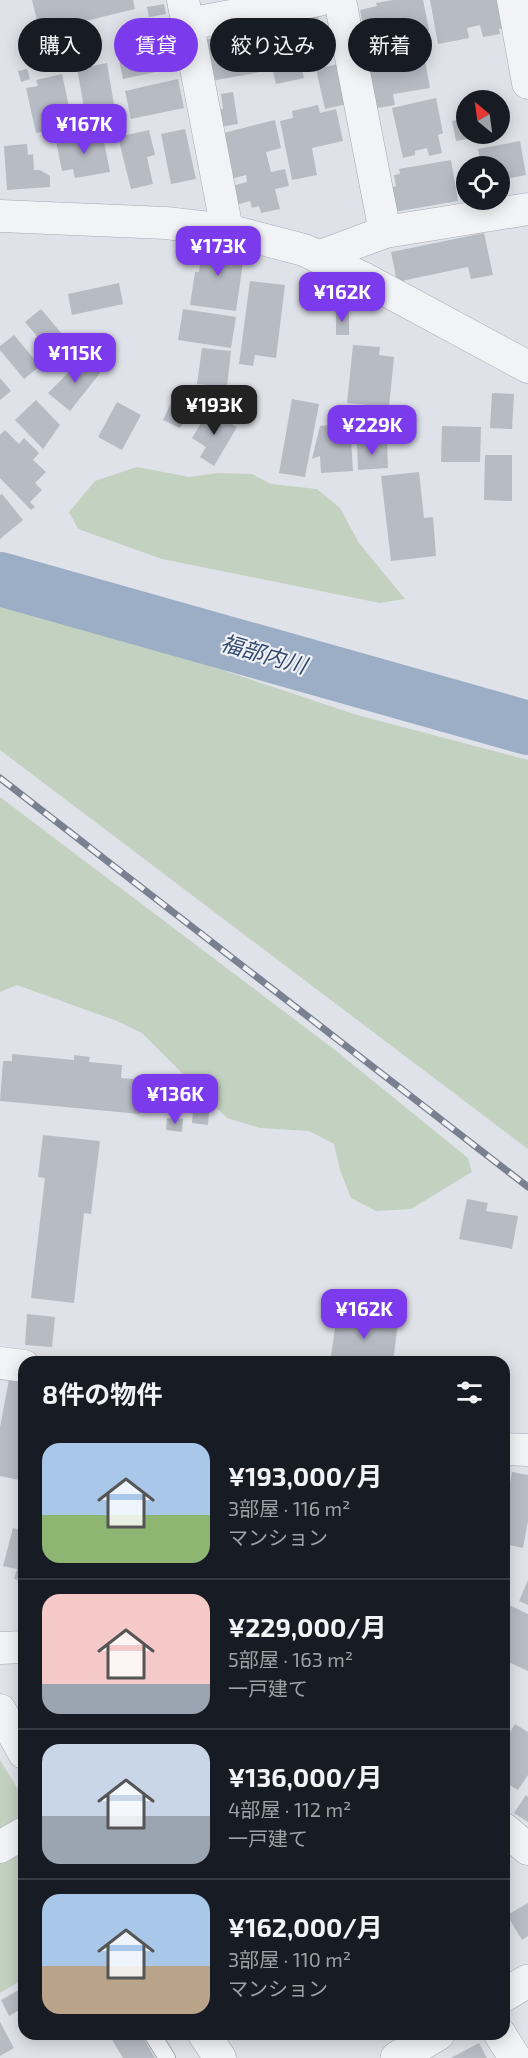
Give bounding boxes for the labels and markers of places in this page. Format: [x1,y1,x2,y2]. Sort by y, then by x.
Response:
pin: ¥167K [42,104,126,155]
pin: ¥173K [176,226,260,277]
pin: ¥162K [300,272,384,323]
pin: ¥115K [33,333,117,384]
pin: ¥193K [172,385,256,436]
pin: ¥229K [330,405,414,456]
pin: ¥136K [133,1074,217,1125]
pin: ¥162K [322,1289,406,1340]

